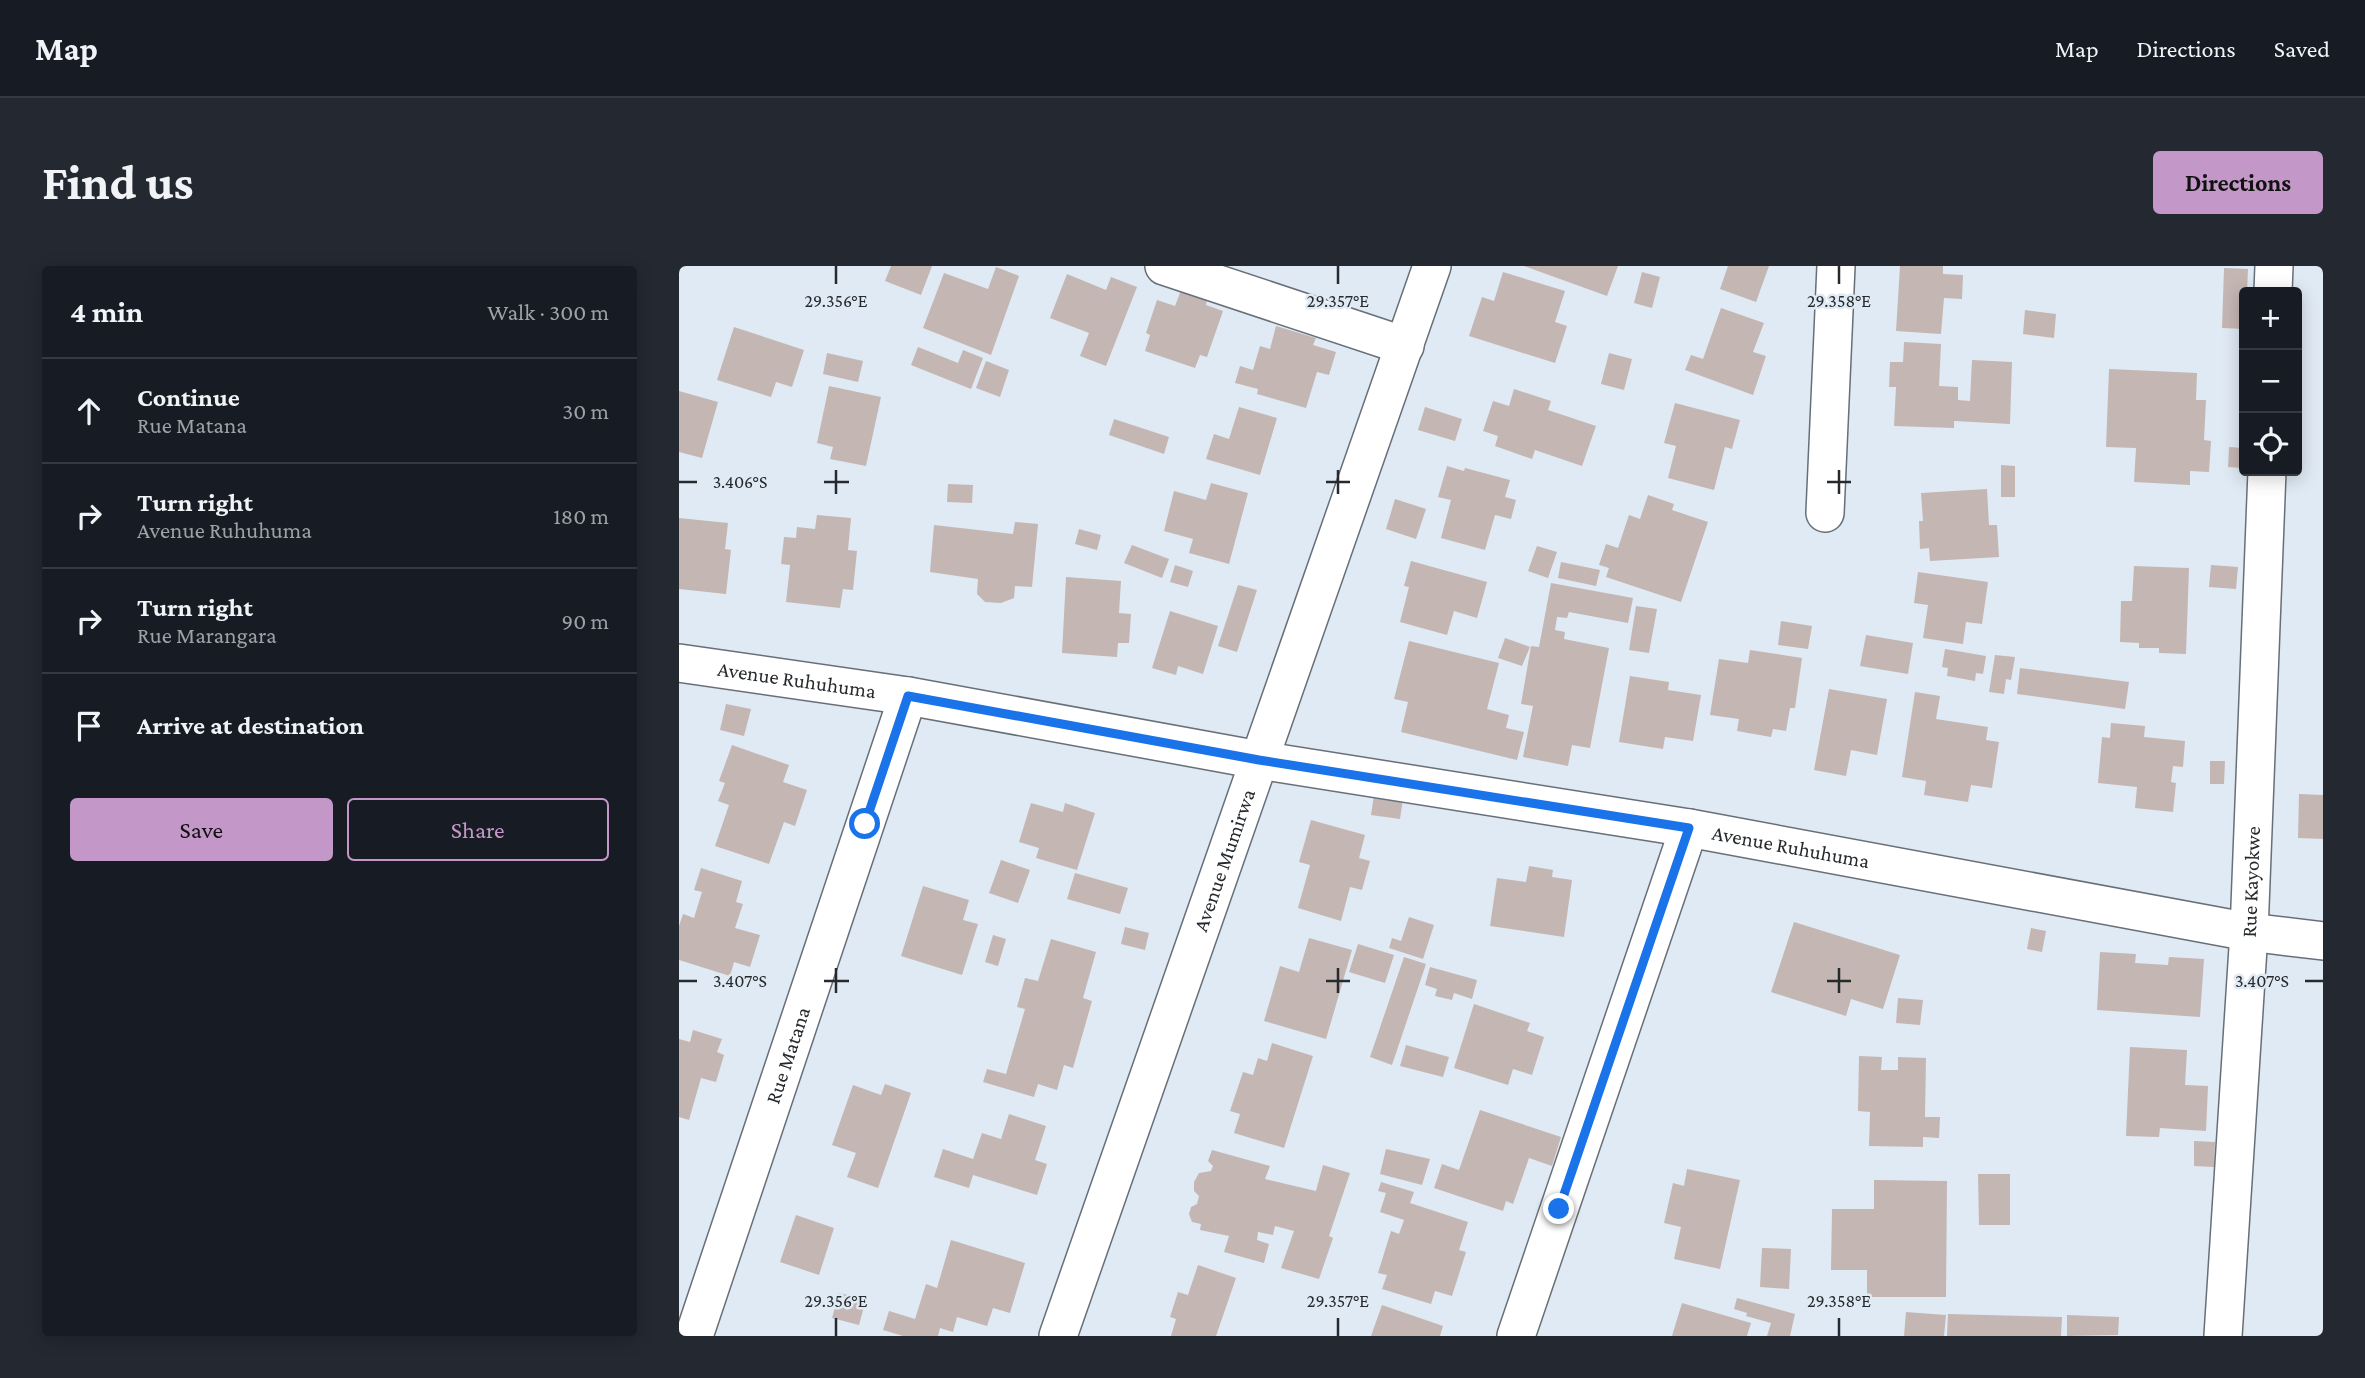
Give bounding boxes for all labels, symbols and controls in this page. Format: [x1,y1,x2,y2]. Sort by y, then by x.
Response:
text: Map [35,30,98,67]
text: Map [2055,35,2099,62]
text: Directions [2137,35,2236,62]
text: Saved [2274,35,2330,62]
button: Directions [2153,151,2323,214]
text: Find us [42,155,194,210]
map controls [2239,287,2302,476]
button: + [2239,287,2302,350]
text: 29.356°E [805,291,868,311]
text: 29.357°E [1307,291,1369,311]
text: 29.358°E [1807,291,1871,311]
text: 4 min [70,295,143,328]
text: Walk · 300 m [487,299,609,325]
button: − [2239,350,2302,413]
text: Continue [137,383,240,412]
icon: ahead [70,392,108,430]
text: 30 m [562,398,609,424]
text: Rue Matana [137,412,247,438]
button: locate [2239,413,2302,476]
text: 3.406°S [713,472,767,492]
text: Turn right [137,488,253,517]
icon: right [70,497,108,535]
text: 180 m [553,503,609,529]
text: Avenue Ruhuhuma [137,517,312,543]
text: Turn right [137,593,253,622]
icon: right [70,602,108,640]
text: 90 m [562,608,609,634]
text: Rue Marangara [137,622,277,648]
street label: Avenue Ruhuhuma [716,657,878,703]
icon: arrive [70,707,108,745]
text: Arrive at destination [137,711,364,740]
street label: Avenue Mumirwa [1188,786,1260,935]
button: Save [70,798,333,861]
button: Share [347,798,609,861]
route start [849,808,880,839]
street label: Avenue Ruhuhuma [1710,821,1872,873]
street label: Rue Kayokwe [2237,826,2265,938]
text: 3.407°S [713,971,767,991]
text: 3.407°S [2235,971,2289,991]
street label: Rue Matana [761,1004,815,1107]
route end [1543,1193,1574,1224]
text: 29.356°E [805,1291,868,1311]
text: 29.357°E [1307,1291,1369,1311]
text: 29.358°E [1807,1291,1871,1311]

